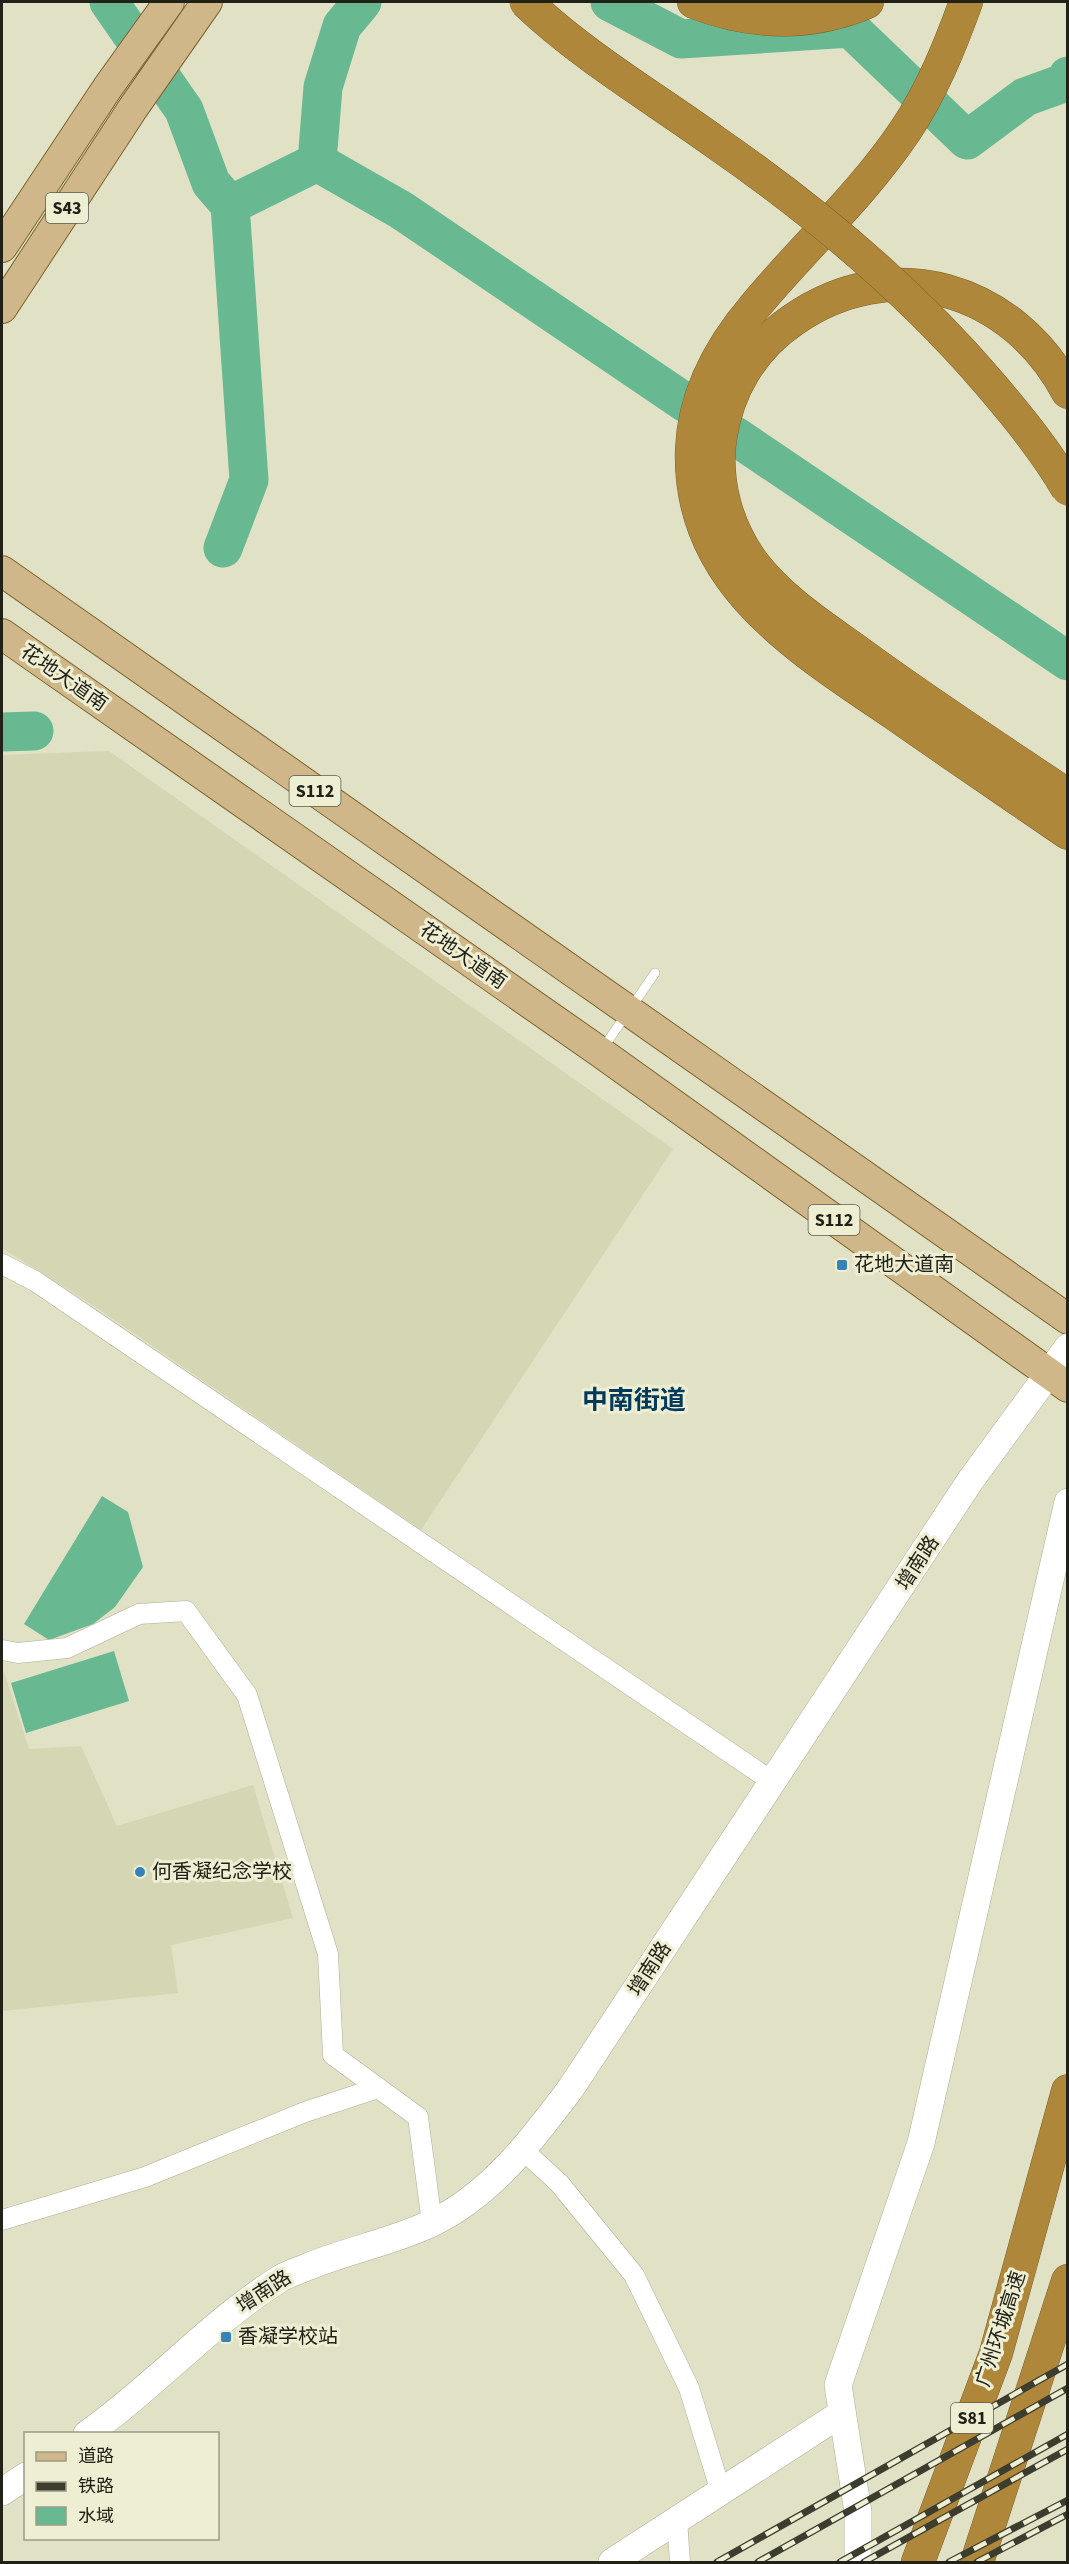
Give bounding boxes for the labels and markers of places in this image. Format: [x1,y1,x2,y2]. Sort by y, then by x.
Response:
place label: 花地大道南 [854,1251,954,1279]
marker: 花地大道南 [835,1258,849,1272]
place label: 何香凝纪念学校 [152,1858,292,1886]
marker: 何香凝纪念学校 [133,1865,147,1879]
place label: 香凝学校站 [238,2323,338,2351]
marker: 香凝学校站 [219,2330,233,2344]

